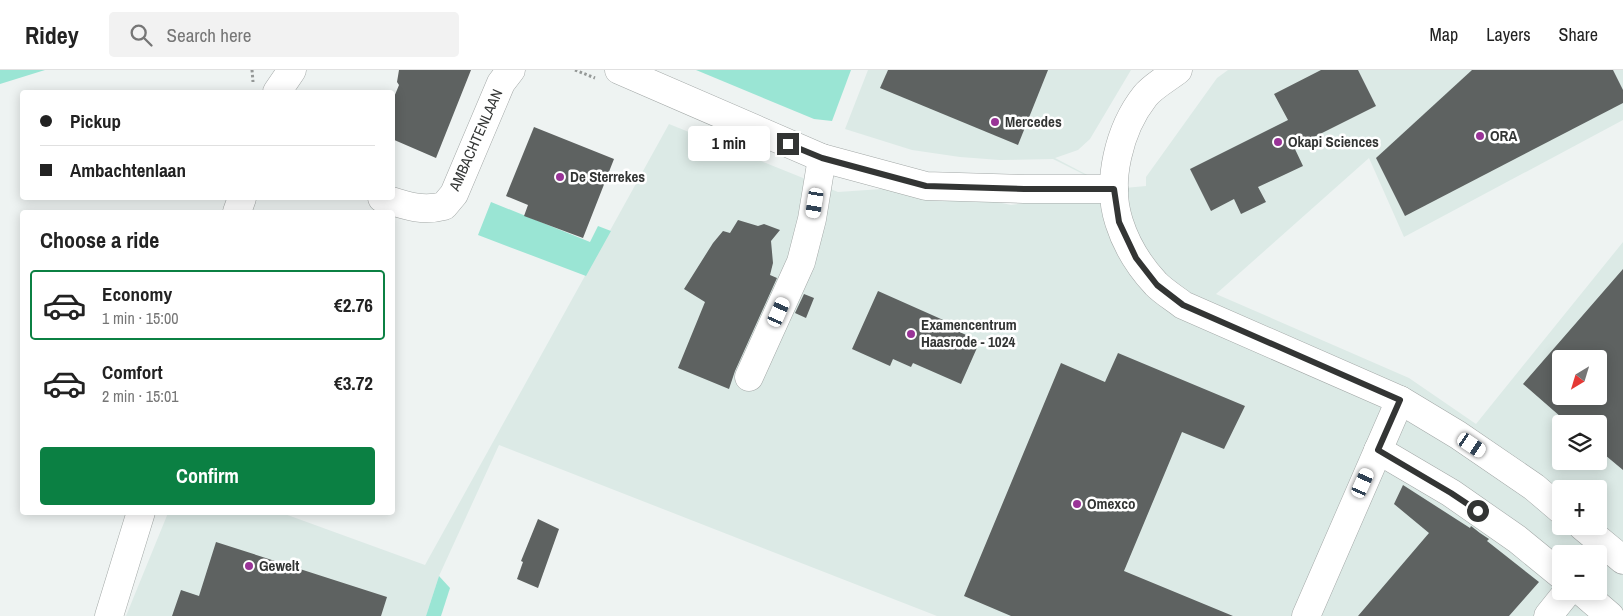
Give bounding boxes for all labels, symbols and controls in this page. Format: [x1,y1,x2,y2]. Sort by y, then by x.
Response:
search box [109,12,459,57]
text: Ridey [25,19,79,51]
icon: search [127,21,155,49]
text: Search here [167,22,251,48]
text: Map [1430,22,1458,47]
text: Layers [1486,22,1531,47]
text: Share [1559,22,1598,47]
street label: AMBACHTENLAAN [443,86,507,195]
text: Pickup [70,108,121,134]
place label: Mercedes [1005,111,1062,132]
marker: Mercedes [989,116,1001,128]
place label: ORA [1490,125,1517,146]
callout: 1 min [688,126,770,162]
marker: ORA [1474,130,1486,142]
place label: Okapi Sciences [1288,131,1379,152]
text: 1 min [712,132,746,154]
route end [777,133,799,155]
marker: Okapi Sciences [1272,136,1284,148]
text: Ambachtenlaan [70,157,186,183]
place label: De Sterrekes [570,166,645,187]
marker: De Sterrekes [554,171,566,183]
car [805,187,824,219]
text: Choose a ride [40,225,159,255]
text: Economy [102,281,172,307]
icon: car [42,283,87,328]
text: €2.76 [334,292,373,318]
car [766,295,791,329]
text: 1 min · 15:00 [102,307,179,329]
place label: Examencentrum Haasrode - 1024 [921,314,1017,352]
marker: Examencentrum Haasrode - 1024 [905,328,917,340]
north arrow [1552,350,1608,405]
map controls [1552,350,1607,600]
text: Comfort [102,359,163,385]
icon: car [42,361,87,406]
text: €3.72 [334,370,373,396]
text: 2 min · 15:01 [102,385,179,407]
button: layers [1552,415,1607,470]
car [1455,430,1488,460]
button: Confirm [40,447,375,505]
car [1350,466,1375,500]
button: + [1552,480,1607,535]
place label: Omexco [1087,493,1136,514]
marker: Omexco [1071,498,1083,510]
route start [1467,500,1489,522]
button: − [1552,545,1607,600]
place label: Gewelt [259,555,299,576]
marker: Gewelt [243,560,255,572]

